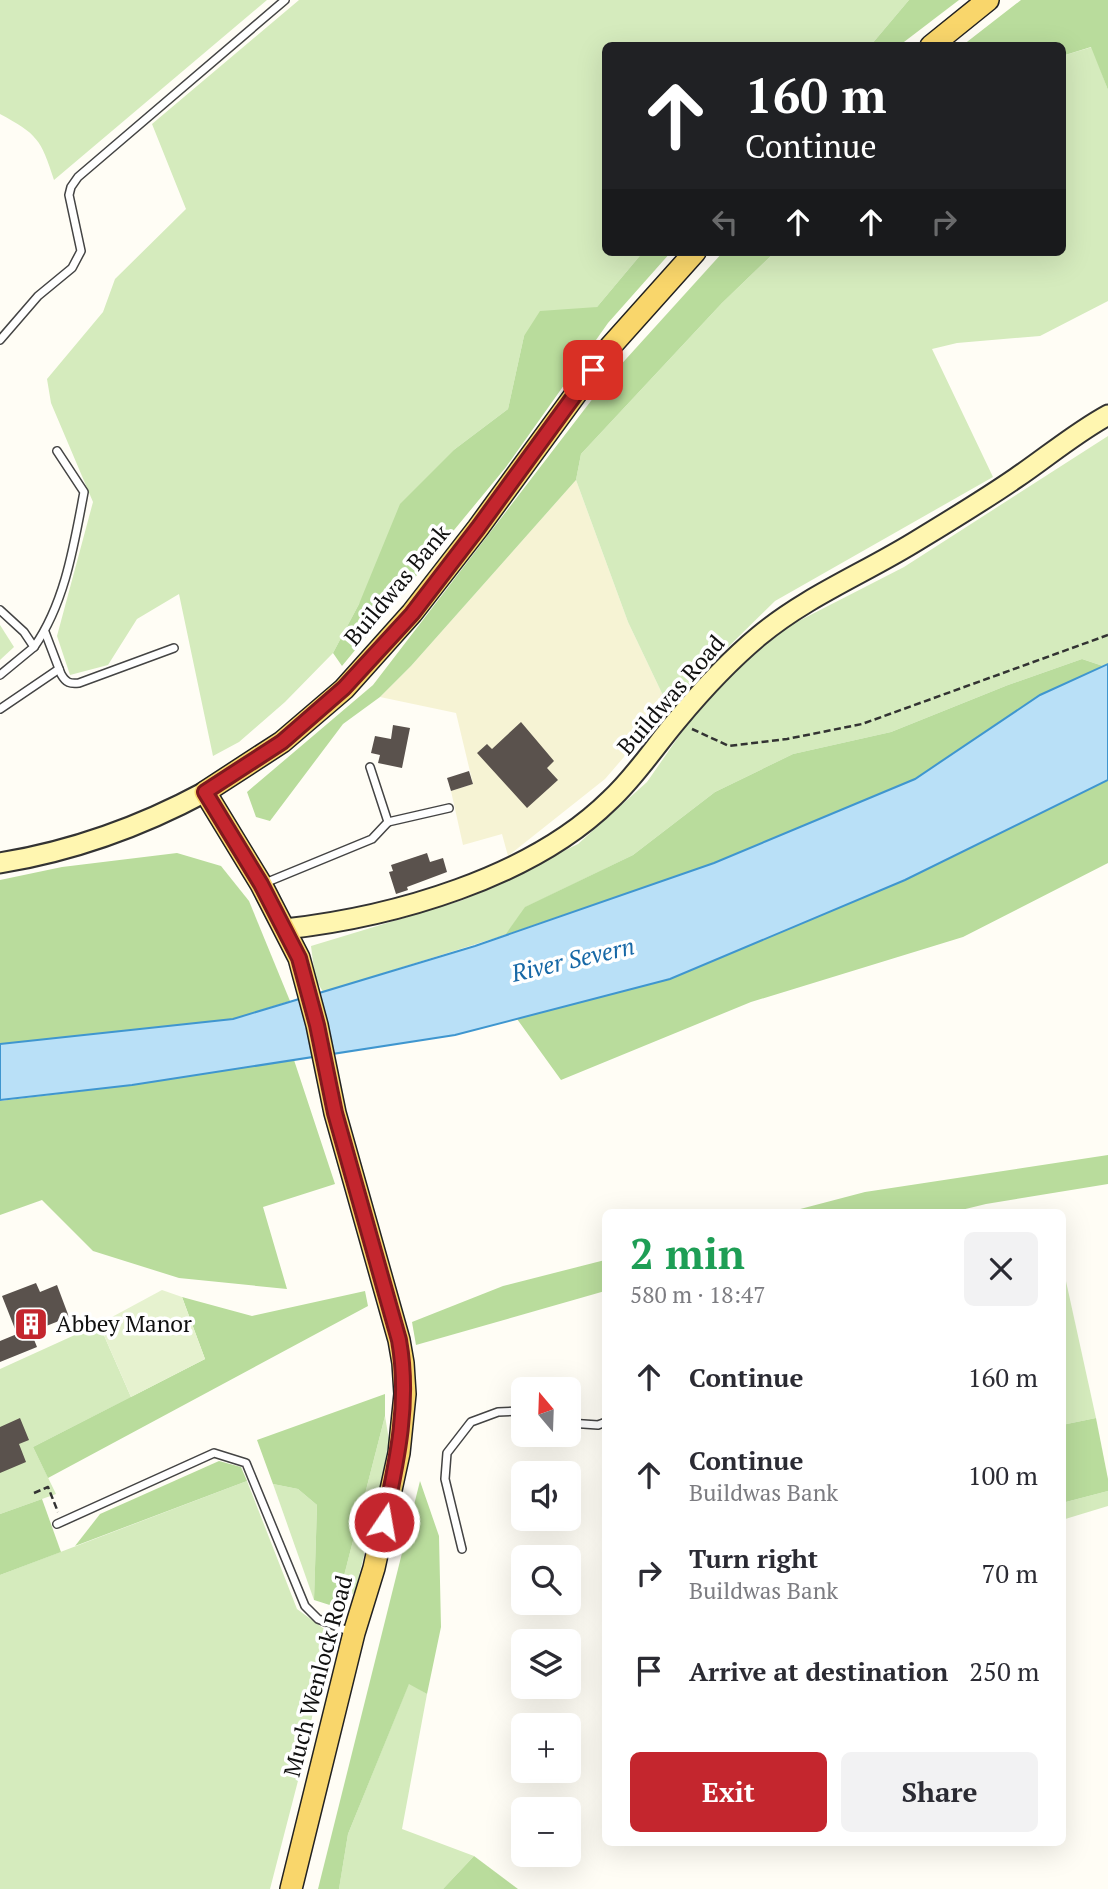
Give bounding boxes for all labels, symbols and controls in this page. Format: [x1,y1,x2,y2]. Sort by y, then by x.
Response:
text: 160 m [745,62,887,127]
icon: ahead [630,70,721,161]
text: Continue [745,125,877,167]
icon: left [706,203,744,241]
icon: ahead [779,203,817,241]
icon: ahead [852,203,890,241]
icon: right [925,203,963,241]
pin [563,340,623,400]
icon: arrive [574,351,612,389]
street label: Buildwas Bank [337,517,457,652]
street label: Buildwas Road [610,628,731,761]
water label: River Severn [507,929,638,989]
text: 2 min [630,1225,745,1281]
button: close [964,1232,1038,1306]
text: 580 m · 18:47 [630,1279,765,1310]
building icon: Abbey Manor [12,1305,50,1343]
place label: Abbey Manor [56,1308,192,1339]
icon: ahead [630,1358,668,1396]
text: Continue [689,1360,803,1394]
text: 160 m [968,1360,1038,1394]
north arrow [511,1377,581,1447]
map controls [511,1377,581,1867]
text: Continue [689,1443,803,1477]
icon: ahead [630,1456,668,1494]
text: 100 m [968,1458,1038,1492]
button: sound [511,1461,581,1531]
text: Buildwas Bank [689,1477,838,1508]
position arrow [347,1485,421,1559]
text: Turn right [689,1541,818,1575]
button: search [511,1545,581,1615]
icon: right [630,1554,668,1592]
text: 70 m [982,1556,1038,1590]
street label: Much Wenlock Road [276,1572,359,1780]
text: Buildwas Bank [689,1575,838,1606]
button: layers [511,1629,581,1699]
icon: arrive [630,1652,668,1690]
text: Arrive at destination [689,1654,948,1688]
text: 250 m [969,1654,1040,1688]
button: + [511,1713,581,1783]
button: Exit [630,1752,827,1832]
button: Share [841,1752,1038,1832]
button: − [511,1797,581,1867]

